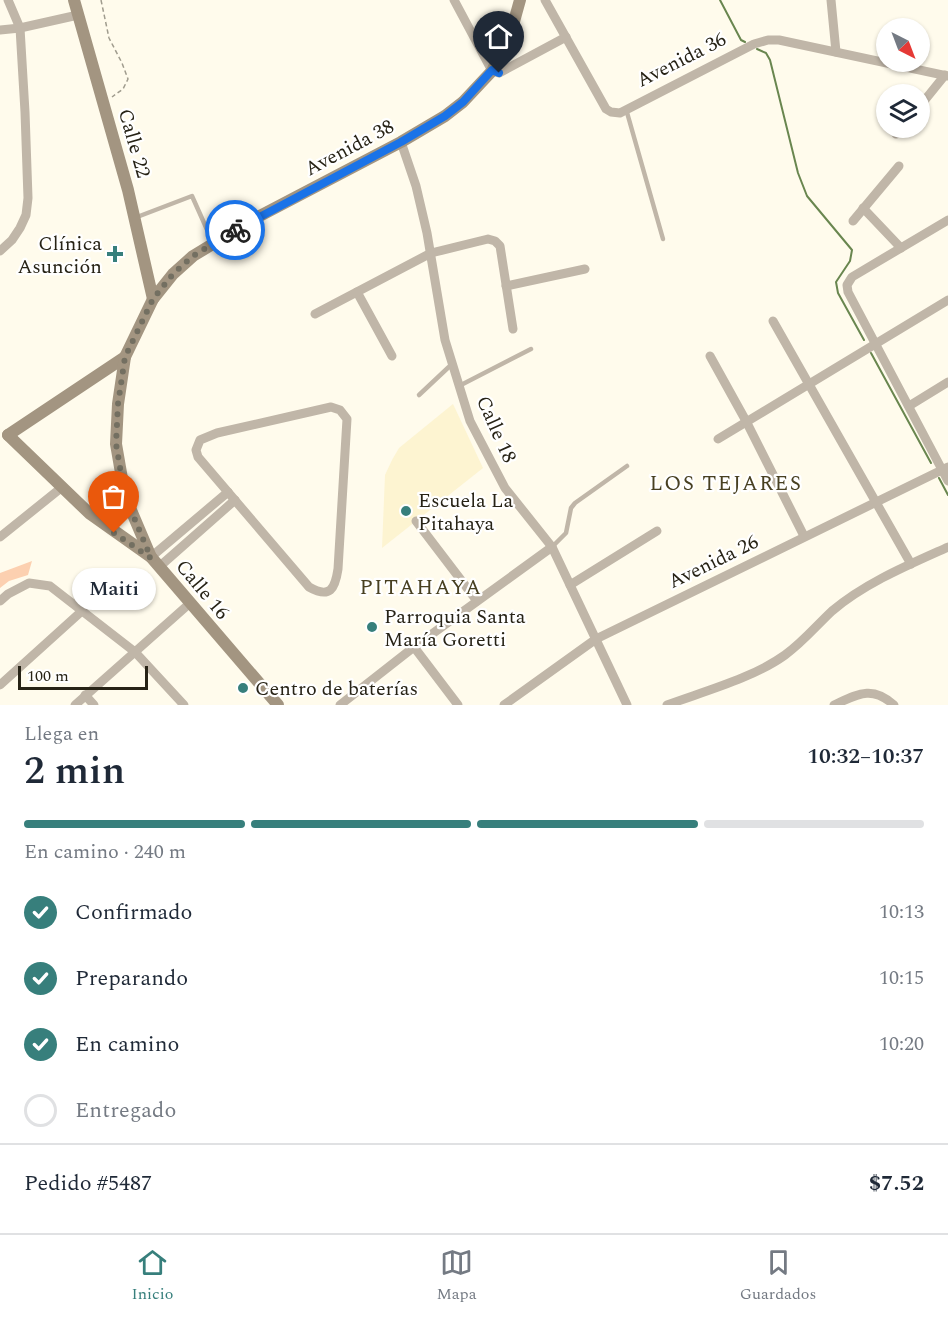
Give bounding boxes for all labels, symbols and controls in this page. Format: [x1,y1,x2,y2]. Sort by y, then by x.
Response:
pin [473,11,524,73]
north arrow [876,18,930,72]
map controls [876,18,930,138]
icon: home [482,20,515,53]
street label: Avenida 36 [631,24,732,95]
button: layers [876,84,930,138]
street label: Calle 22 [110,105,158,181]
street label: Avenida 38 [299,112,399,184]
courier [205,200,265,260]
icon: bike [219,214,252,247]
place label: Clínica Asunción [17,229,102,282]
marker: Clínica Asunción [106,245,124,263]
street label: Calle 18 [468,391,524,468]
district label: LOS TEJARES [650,468,802,500]
pin [88,471,139,533]
icon: bag [97,480,130,513]
place label: Escuela La Pitahaya [418,486,513,539]
marker: Escuela La Pitahaya [399,504,413,518]
street label: Avenida 26 [663,527,764,597]
street label: Calle 16 [168,553,236,626]
callout: Maiti [72,569,156,611]
district label: PITAHAYA [359,572,483,604]
text: Maiti [89,574,139,604]
place label: Parroquia Santa María Goretti [384,602,526,655]
marker: Parroquia Santa María Goretti [365,620,379,634]
scale bar [18,663,148,690]
text: 100 m [27,664,69,688]
place label: Centro de baterías [255,674,418,704]
marker: Centro de baterías [236,681,250,695]
text: Llega en [24,719,99,749]
text: 10:32–10:37 [807,740,924,773]
text: 2 min [24,742,125,801]
text: En camino · 240 m [24,837,186,867]
icon: check [24,896,57,929]
text: Confirmado [75,896,192,929]
text: 10:13 [879,897,924,927]
icon: check [24,962,57,995]
text: Preparando [75,962,188,995]
text: 10:15 [879,963,924,993]
icon: check [24,1028,57,1061]
text: En camino [75,1028,179,1061]
text: 10:20 [879,1029,924,1059]
text: Entregado [75,1094,176,1127]
text: Pedido #5487 [24,1167,152,1200]
text: $7.52 [869,1167,924,1200]
tab: Inicio [132,1246,173,1306]
tab: Mapa [436,1246,477,1306]
tab: Guardados [740,1246,816,1306]

